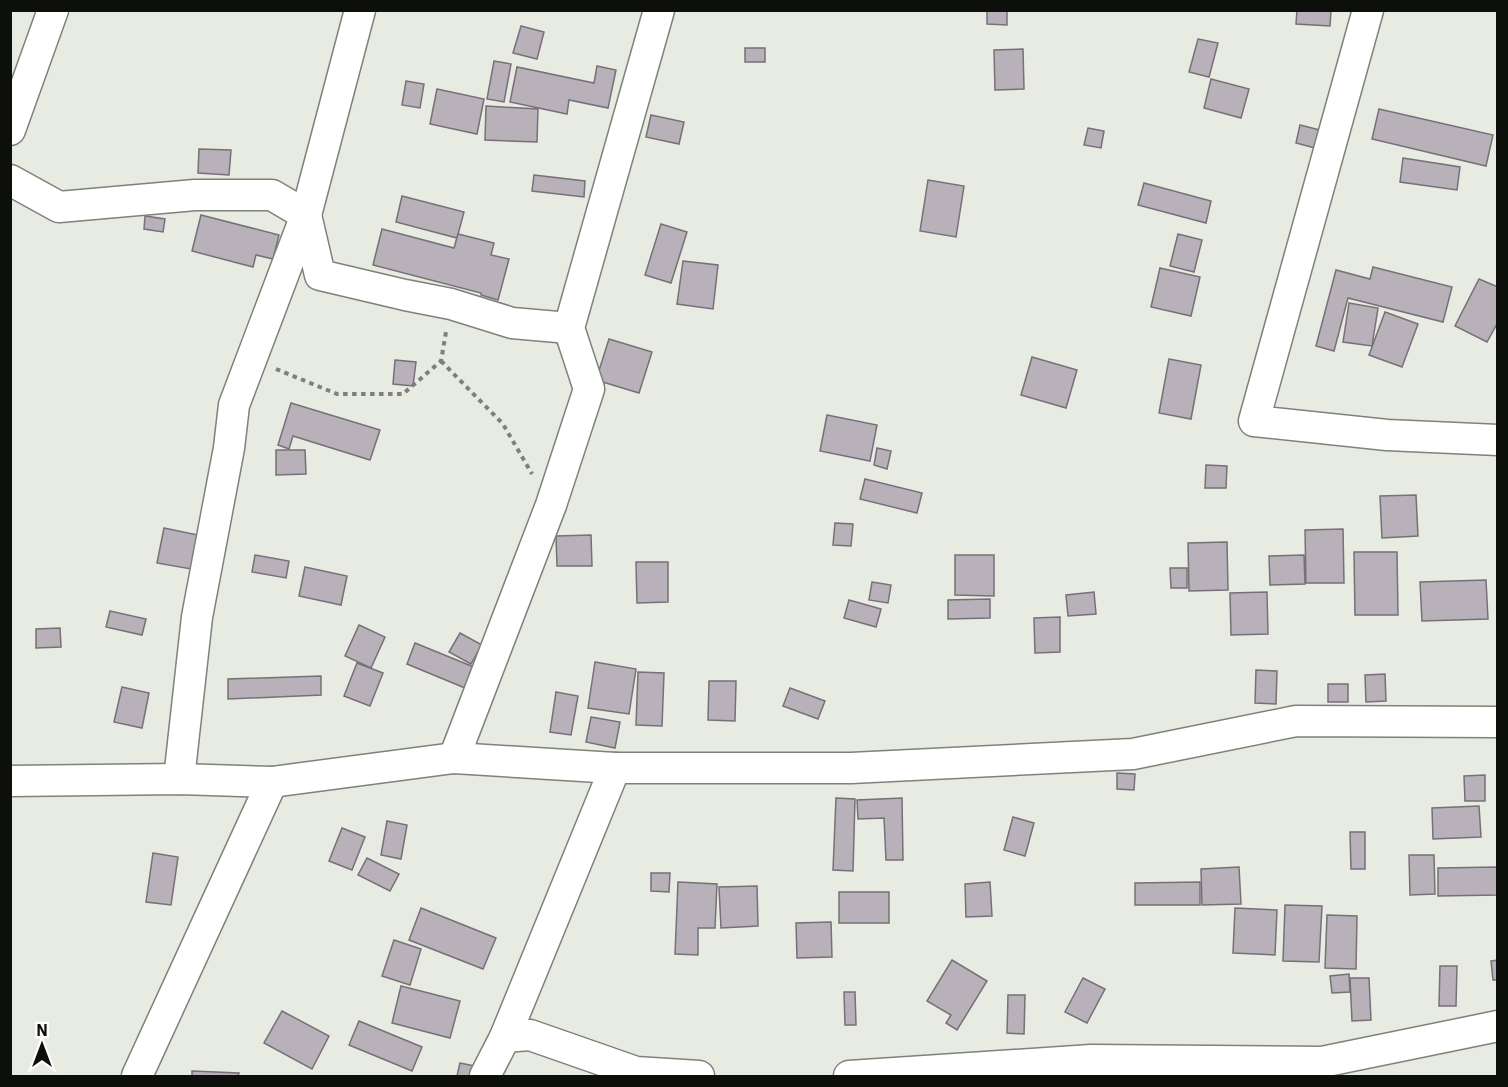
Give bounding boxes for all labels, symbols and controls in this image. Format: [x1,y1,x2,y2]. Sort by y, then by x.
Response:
north arrow [12,1015,72,1075]
text: N [36,1020,48,1040]

